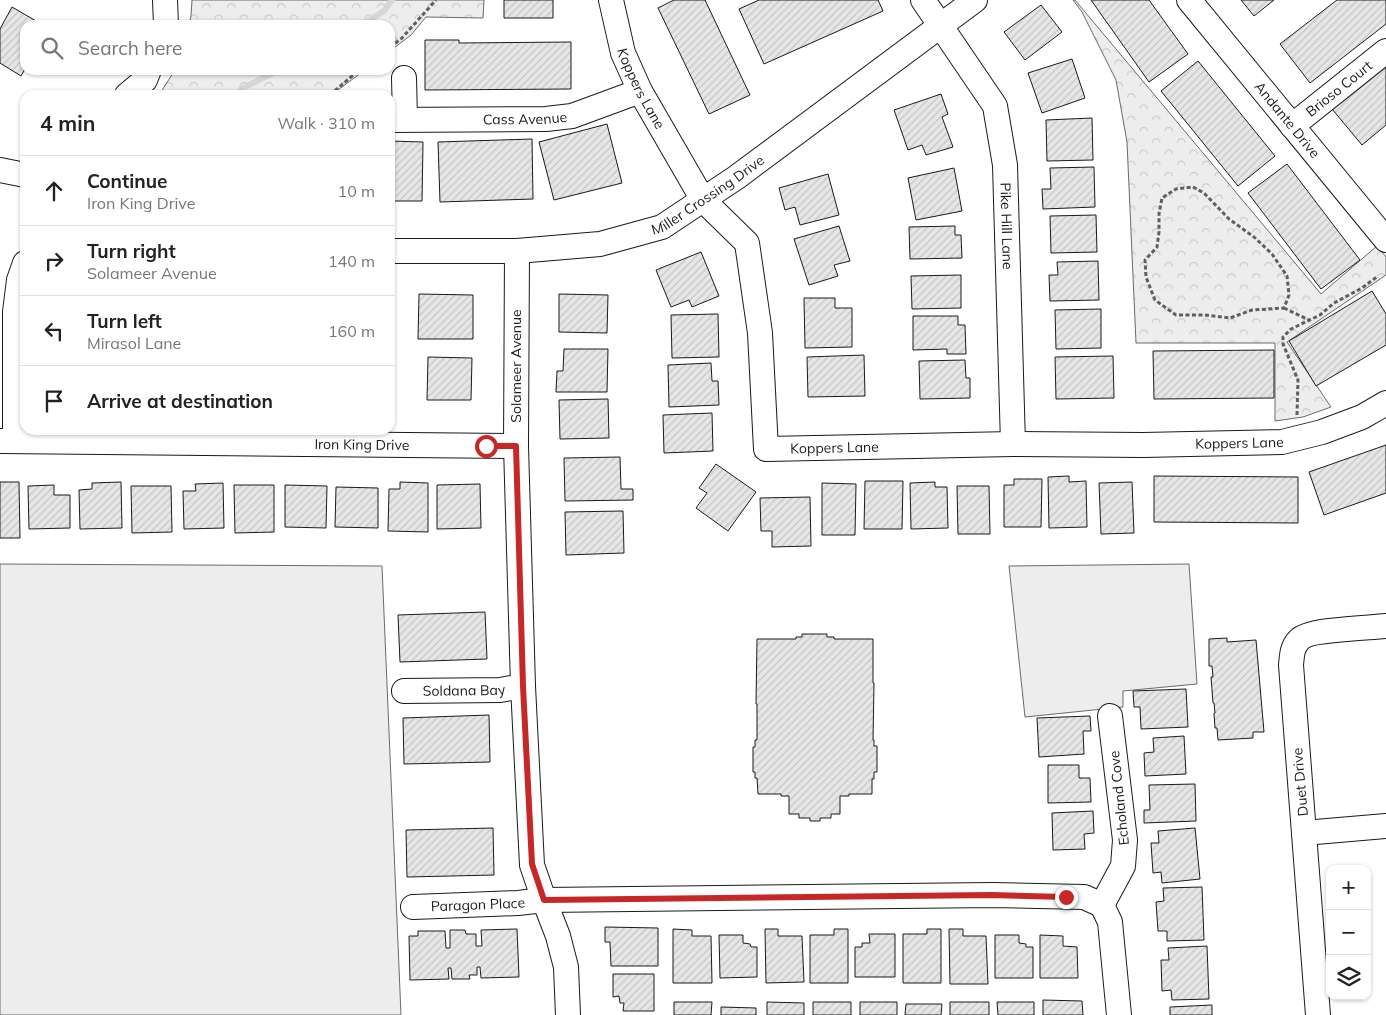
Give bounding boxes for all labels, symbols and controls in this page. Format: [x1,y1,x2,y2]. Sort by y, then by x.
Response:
search box [20,20,395,75]
icon: search [38,34,66,62]
text: Search here [78,36,182,60]
street label: Koppers Lane [613,46,669,132]
street label: Brioso Court [1302,57,1376,121]
street label: Andante Drive [1251,78,1324,162]
street label: Cass Avenue [483,108,568,128]
text: 4 min [40,110,95,136]
text: Walk · 310 m [277,113,375,133]
street label: Miller Crossing Drive [649,151,768,239]
text: Continue [87,169,167,193]
icon: ahead [40,177,68,205]
text: 10 m [338,181,375,201]
street label: Pike Hill Lane [997,182,1017,270]
text: Iron King Drive [87,193,195,213]
text: Turn right [87,239,176,263]
icon: right [40,247,68,275]
text: 140 m [328,251,375,271]
text: Solameer Avenue [87,263,217,283]
text: Turn left [87,309,162,333]
street label: Solameer Avenue [507,309,525,423]
icon: left [40,317,68,345]
text: 160 m [328,321,375,341]
text: Mirasol Lane [87,333,181,353]
icon: arrive [40,387,68,415]
text: Arrive at destination [87,389,273,413]
street label: Koppers Lane [1195,433,1284,453]
street label: Iron King Drive [314,435,410,454]
route start [475,435,498,458]
street label: Koppers Lane [790,438,879,458]
street label: Soldana Bay [423,680,507,700]
street label: Duet Drive [1288,747,1312,817]
street label: Echoland Cove [1105,750,1133,846]
map controls [1326,865,1371,1000]
button: + [1326,865,1371,910]
route end [1055,886,1078,909]
street label: Paragon Place [431,893,526,915]
button: − [1326,910,1371,955]
button: layers [1326,955,1371,1000]

